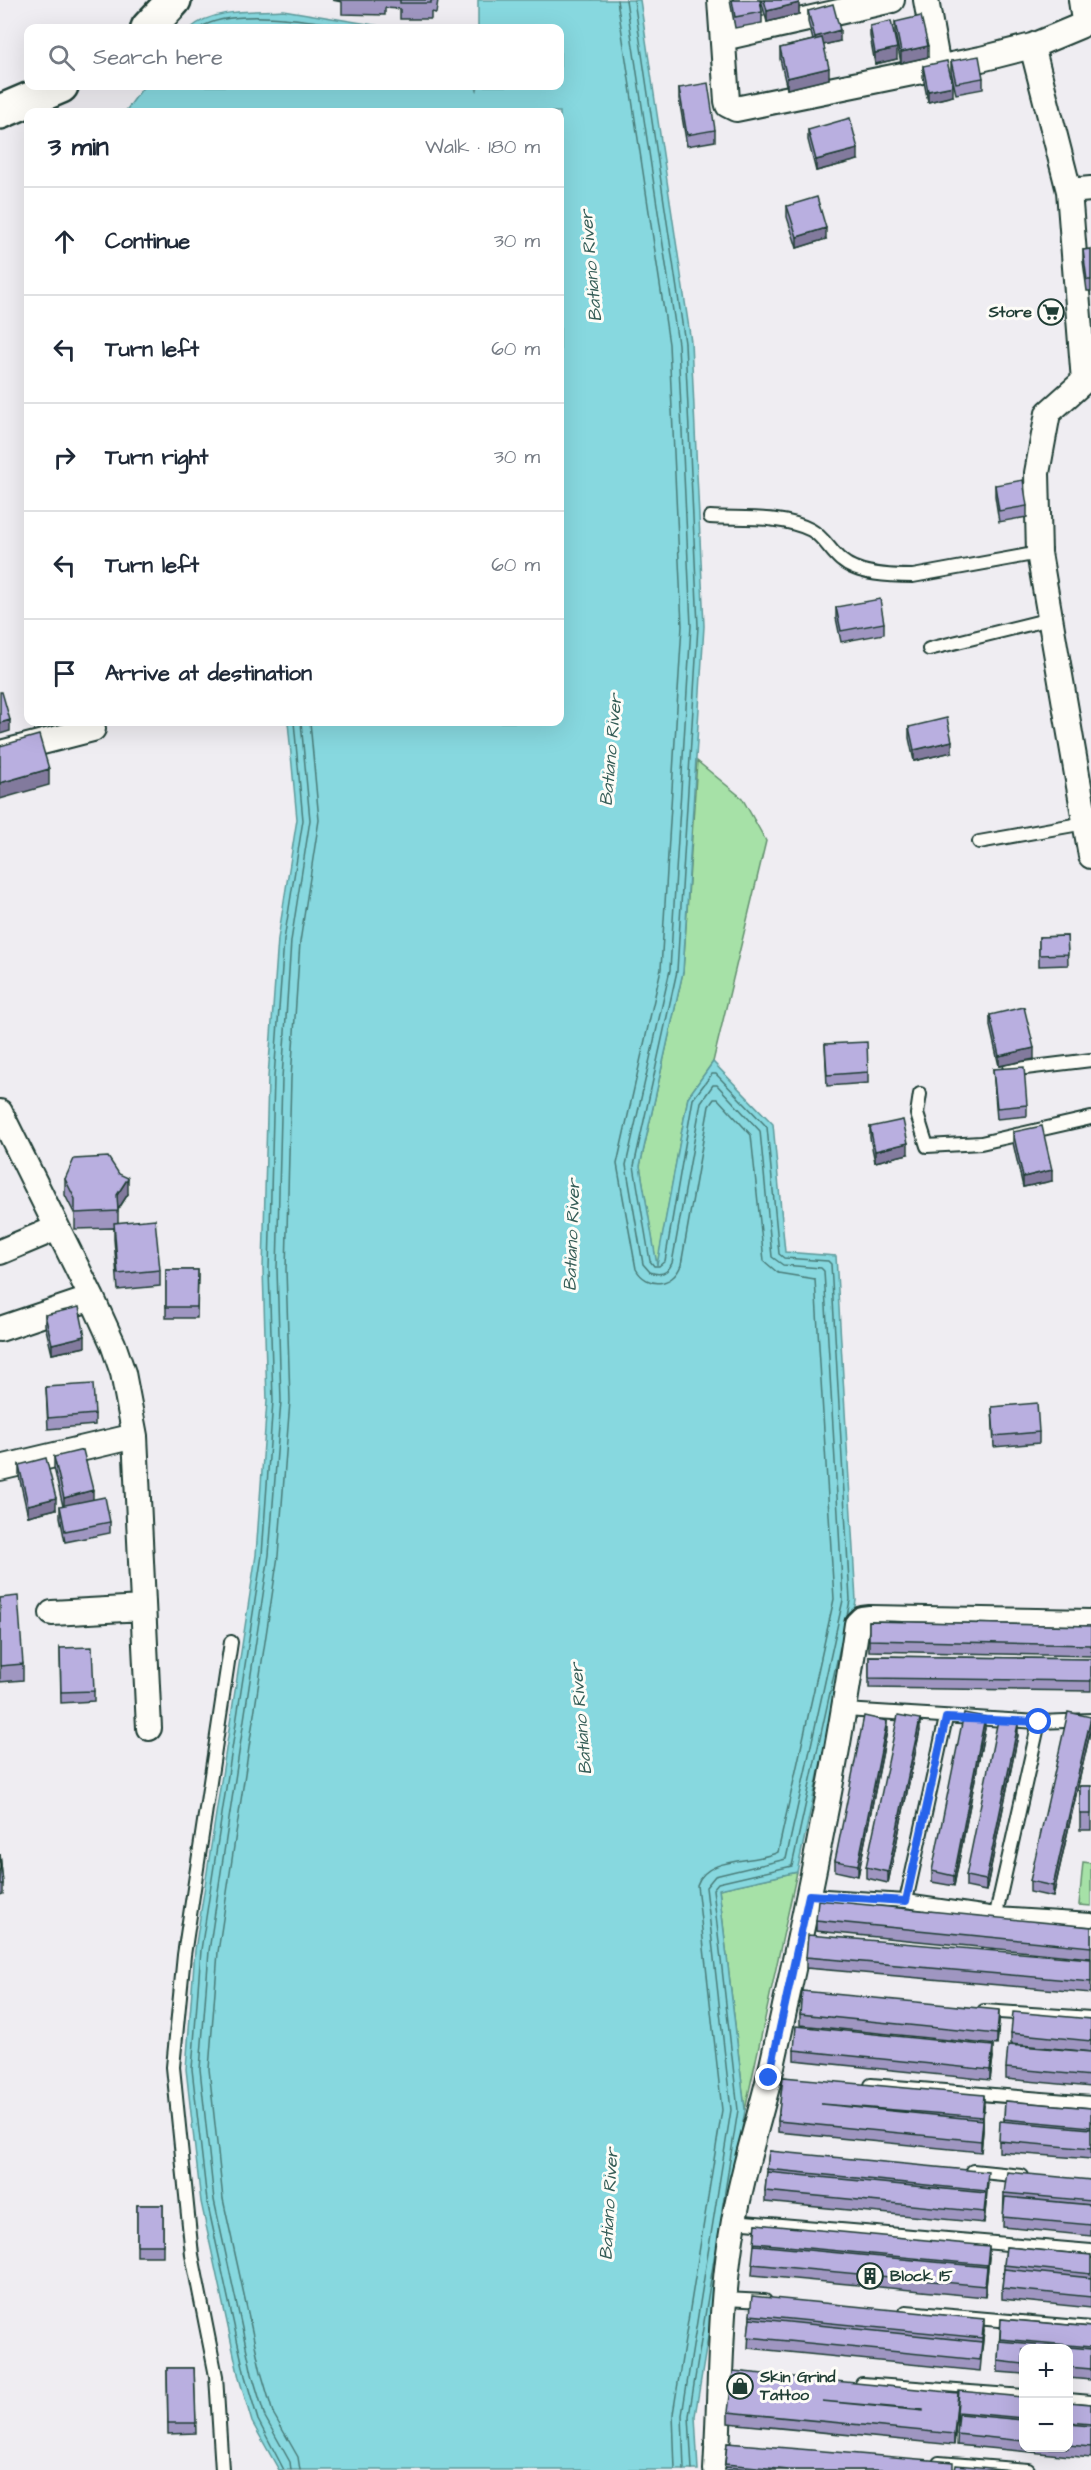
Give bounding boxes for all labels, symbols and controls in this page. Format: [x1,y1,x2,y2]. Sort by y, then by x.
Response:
search box [24,24,564,90]
icon: search [45,41,78,74]
text: Search here [93,42,223,73]
text: 3 min [48,129,109,165]
text: Walk · 180 m [425,133,540,161]
water label: Batiano River [573,207,608,323]
icon: ahead [48,225,81,258]
text: Continue [105,226,190,257]
text: 30 m [494,227,540,255]
supermarket icon: Store [1036,297,1066,327]
place label: Store [988,301,1032,323]
icon: left [48,333,81,366]
text: Turn left [105,334,199,365]
text: 60 m [491,335,540,363]
icon: right [48,441,81,474]
text: Turn right [105,442,208,473]
text: 30 m [494,443,540,471]
icon: left [48,549,81,582]
text: Turn left [105,550,199,581]
text: 60 m [491,551,540,579]
icon: arrive [48,657,81,690]
text: Arrive at destination [105,658,312,689]
water label: Batiano River [594,691,629,807]
water label: Batiano River [558,1177,587,1291]
water label: Batiano River [563,1660,598,1776]
route start [1025,1708,1051,1734]
route end [755,2064,781,2090]
water label: Batiano River [594,2145,625,2261]
building icon: Block 15 [855,2261,885,2291]
place label: Block 15 [890,2265,953,2287]
map controls [1019,2344,1073,2452]
button: + [1019,2344,1073,2398]
place label: Skin Grind Tattoo [759,2366,836,2406]
shop icon: Skin Grind Tattoo [725,2371,755,2401]
button: − [1019,2398,1073,2452]

